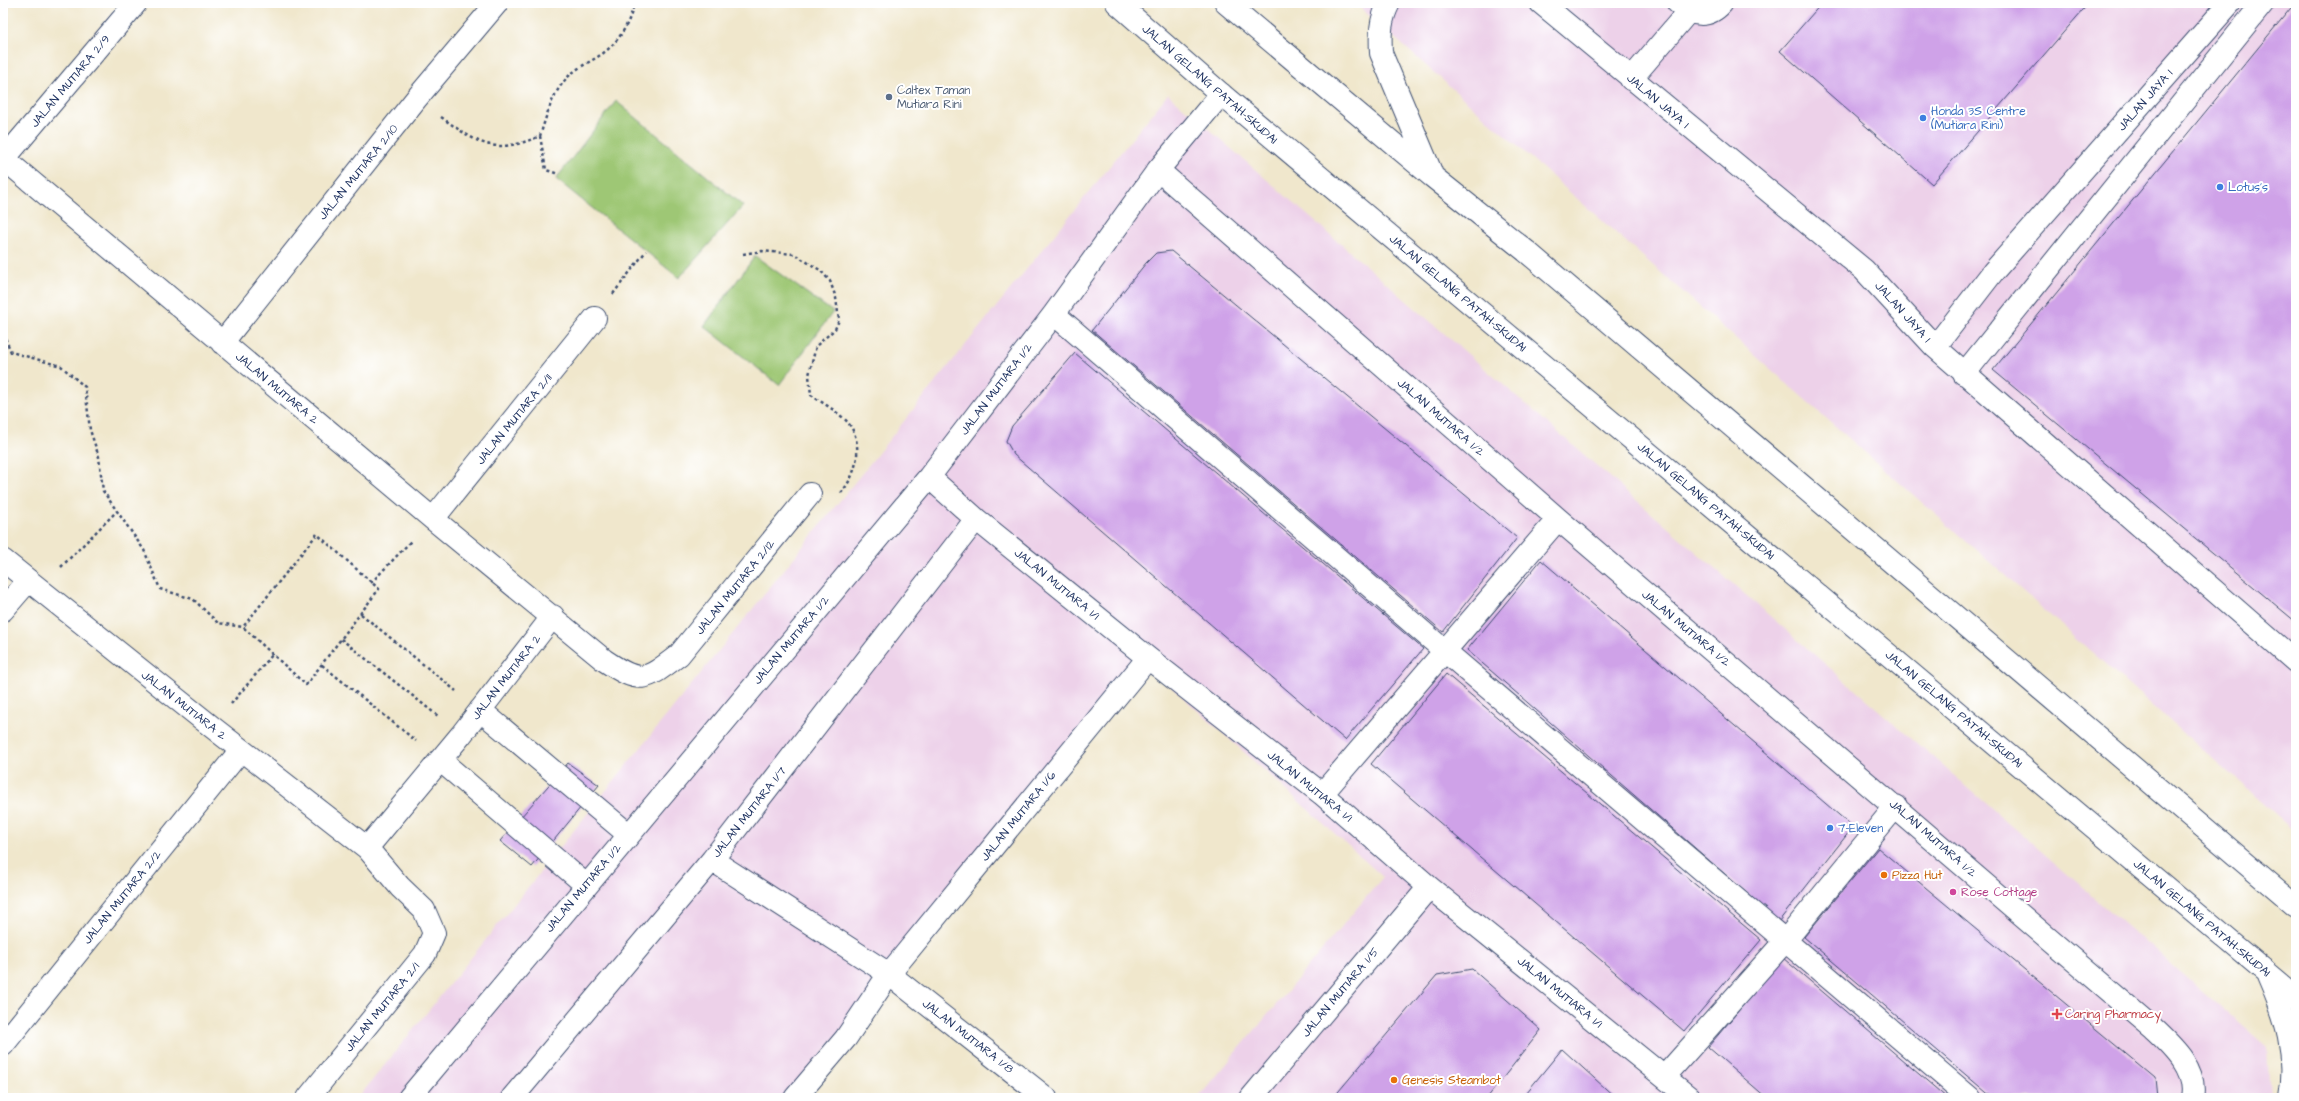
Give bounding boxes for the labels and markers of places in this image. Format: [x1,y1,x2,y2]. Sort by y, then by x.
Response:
place label: Caltex Taman Mutiara Rini [897,82,970,113]
marker: Caltex Taman Mutiara Rini [884,92,894,102]
place label: Honda 3S Centre (Mutiara Rini) [1931,103,2026,134]
marker: Honda 3S Centre (Mutiara Rini) [1918,113,1928,123]
place label: Lotus's [2228,179,2268,196]
marker: Lotus's [2215,182,2225,192]
place label: 7-Eleven [1838,820,1883,837]
marker: 7-Eleven [1825,823,1835,833]
place label: Pizza Hut [1892,867,1943,884]
marker: Pizza Hut [1879,870,1889,880]
place label: Rose Cottage [1961,884,2038,902]
marker: Rose Cottage [1948,887,1958,897]
place label: Caring Pharmacy [2065,1006,2161,1024]
marker: Caring Pharmacy [2052,1009,2062,1019]
place label: Genesis Steambot [1402,1072,1501,1089]
marker: Genesis Steambot [1389,1075,1399,1085]

